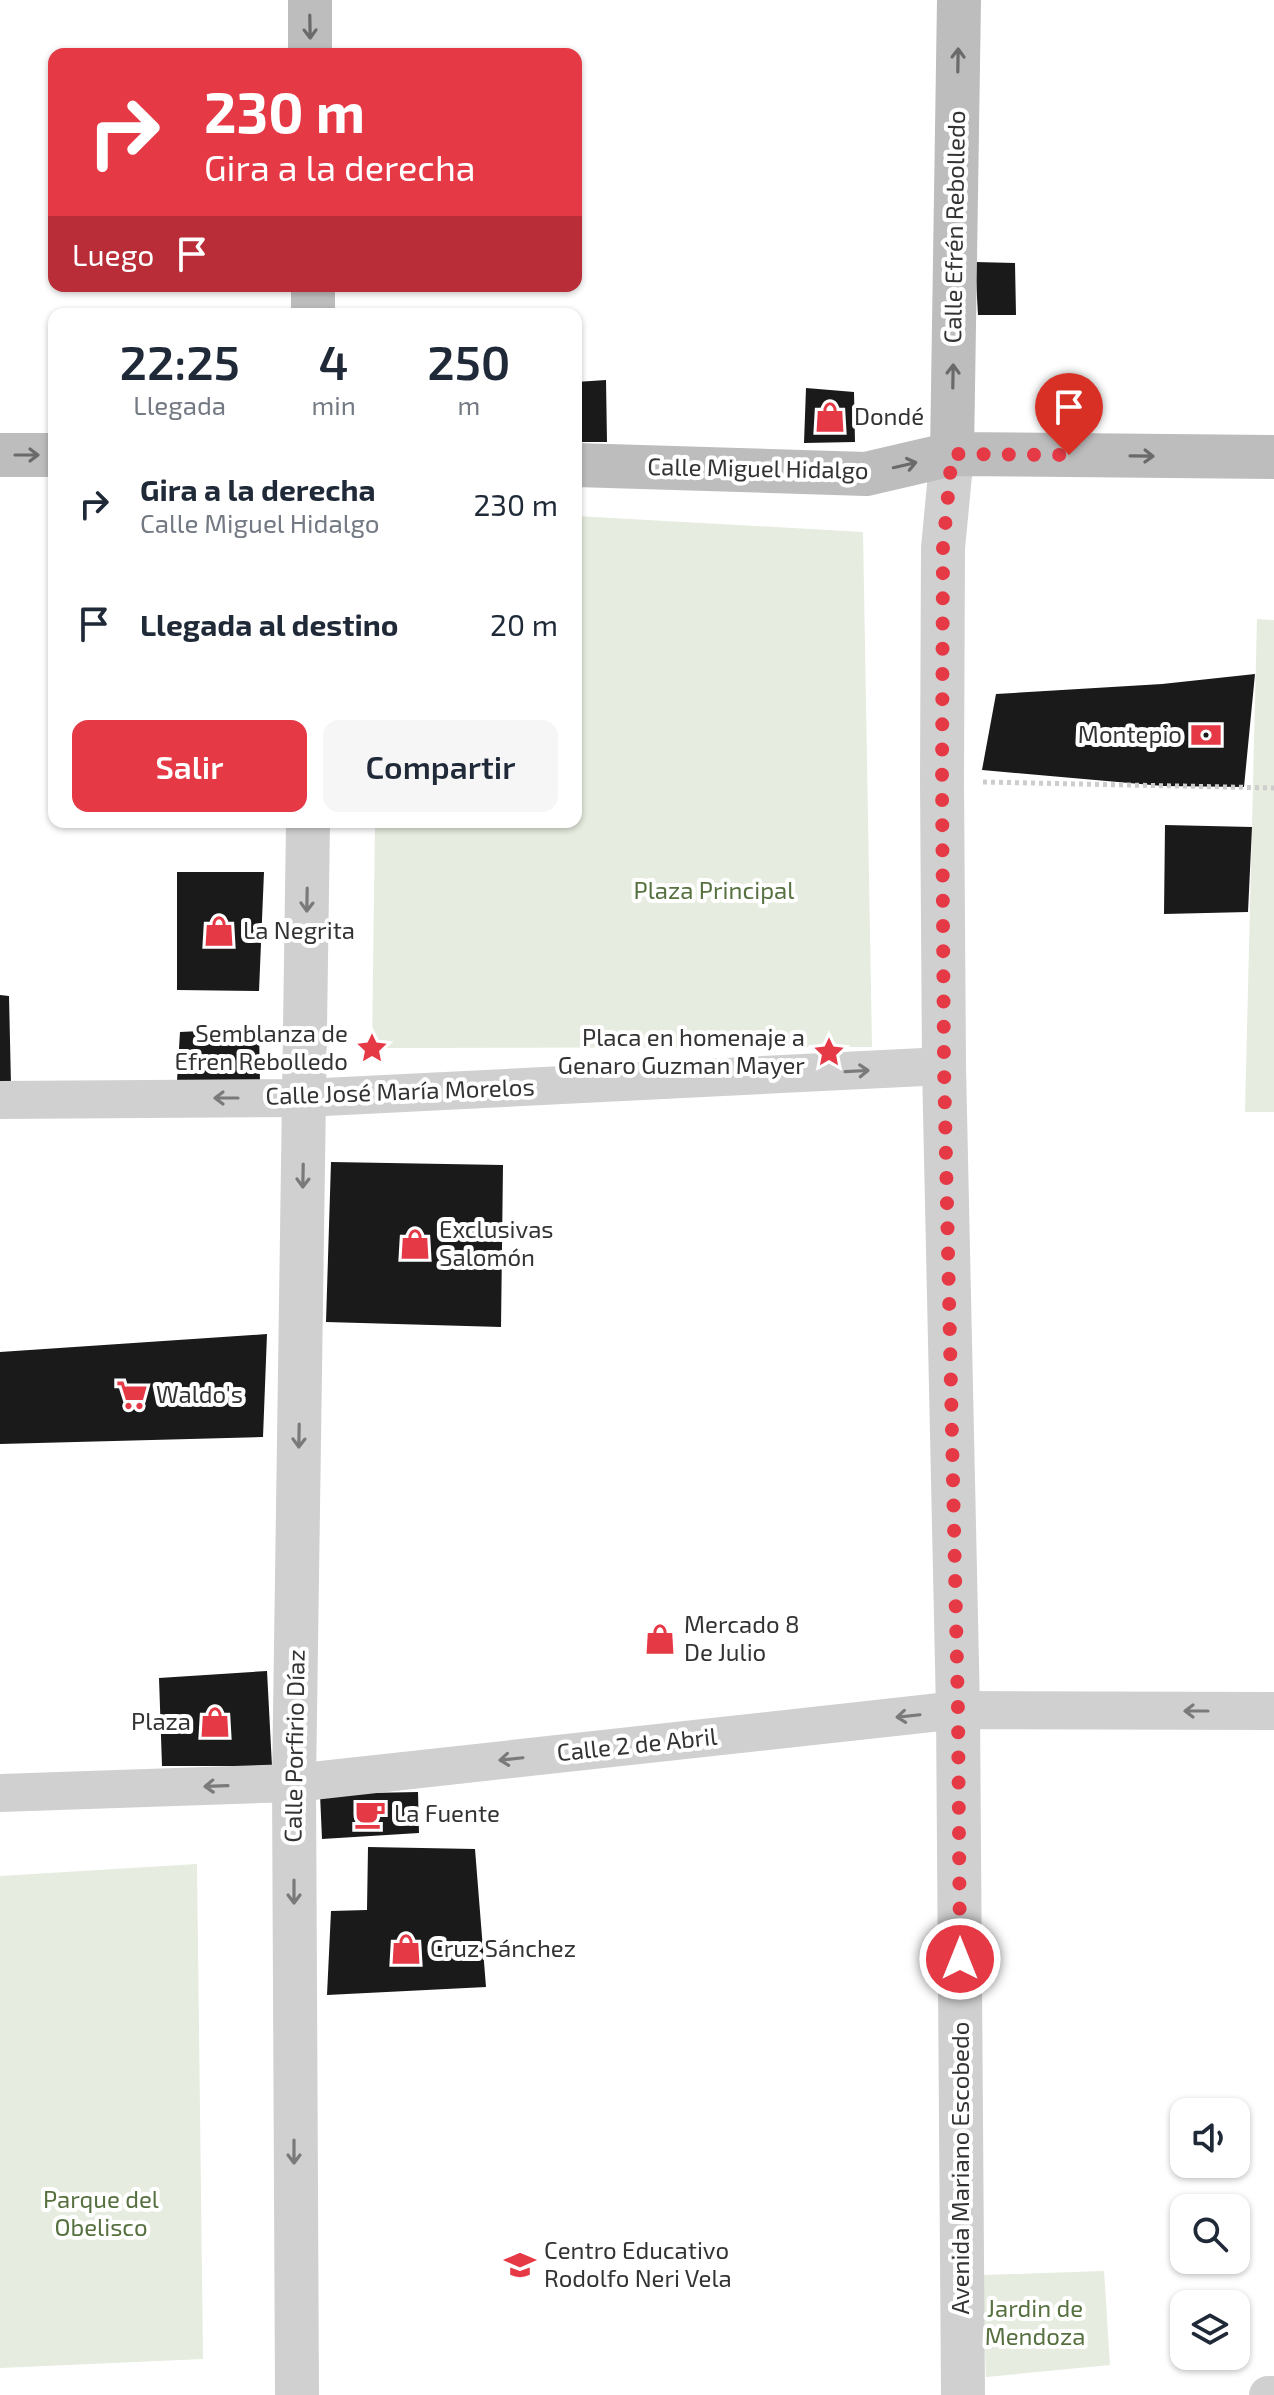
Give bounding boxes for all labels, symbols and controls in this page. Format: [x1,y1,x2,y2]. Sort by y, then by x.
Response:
one-way arrow [302,13,318,40]
one-way arrow [950,47,966,74]
text: 230 m [204,77,365,144]
icon: right [72,80,176,184]
street label: Calle Efrén Rebolledo [937,110,970,344]
text: Gira a la derecha [204,145,476,188]
icon: arrive [170,232,214,276]
text: Luego [72,236,154,272]
text: 22:25 [119,332,240,390]
text: 4 [319,332,349,390]
text: 250 [427,332,511,390]
one-way arrow [945,363,961,390]
pin [1035,373,1103,455]
icon: arrive [1047,385,1091,429]
text: Llegada [133,389,226,420]
text: min [311,389,356,420]
text: m [457,389,480,420]
shop icon: Dondé [813,400,847,434]
place label: Dondé [854,401,924,430]
one-way arrow [13,447,40,463]
one-way arrow [1128,448,1155,464]
street label: Calle Miguel Hidalgo [647,451,869,484]
one-way arrow [891,457,917,472]
text: Gira a la derecha [140,471,376,507]
icon: right [72,482,116,526]
text: 230 m [473,486,558,522]
text: Calle Miguel Hidalgo [140,507,380,538]
icon: arrive [72,602,116,646]
text: Llegada al destino [140,606,399,642]
text: 20 m [490,606,558,642]
bank icon: Montepio [1189,718,1223,752]
place label: Montepio [1078,719,1182,748]
button: Salir [72,720,307,812]
button: Compartir [323,720,558,812]
park label: Plaza Principal [634,875,794,904]
one-way arrow [299,886,315,913]
shop icon: La Negrita [202,914,236,948]
place label: La Negrita [243,915,355,944]
place label: Semblanza de Efren Rebolledo [175,1018,348,1075]
place label: Placa en homenaje a Genaro Guzman Mayer [558,1022,805,1079]
place icon: Semblanza de Efren Rebolledo [355,1031,389,1065]
place icon: Placa en homenaje a Genaro Guzman Mayer [812,1035,846,1069]
one-way arrow [843,1063,870,1078]
street label: Calle José María Morelos [265,1071,535,1110]
one-way arrow [213,1090,240,1106]
one-way arrow [295,1162,310,1189]
place label: Exclusivas Salomón [439,1214,554,1271]
shop icon: Exclusivas Salomón [398,1227,432,1261]
supermarket icon: Waldo's [115,1378,149,1412]
place label: Waldo's [156,1379,243,1408]
one-way arrow [291,1422,307,1449]
place label: Mercado 8 De Julio [684,1609,799,1666]
shop icon: Mercado 8 De Julio [643,1622,677,1656]
street label: Calle Porfirio Díaz [277,1649,310,1843]
one-way arrow [1183,1703,1210,1719]
shop icon: Plaza [198,1705,232,1739]
place label: Plaza [131,1706,191,1735]
one-way arrow [895,1708,922,1723]
street label: Calle 2 de Abril [555,1721,718,1766]
one-way arrow [498,1751,525,1766]
one-way arrow [203,1778,230,1794]
cafe icon: La Fuente [353,1797,387,1831]
place label: La Fuente [394,1798,500,1827]
one-way arrow [286,1878,302,1905]
position arrow [918,1917,1002,2001]
shop icon: Cruz Sánchez [389,1932,423,1966]
place label: Cruz Sánchez [430,1933,576,1962]
street label: Avenida Mariano Escobedo [945,2022,974,2314]
map controls [1170,2098,1250,2370]
button: sound [1170,2098,1250,2178]
one-way arrow [287,2138,302,2165]
park label: Parque del Obelisco [43,2184,159,2241]
button: search [1170,2194,1250,2274]
place label: Centro Educativo Rodolfo Neri Vela [544,2235,732,2292]
school or university icon: Centro Educativo Rodolfo Neri Vela [503,2248,537,2282]
button: layers [1170,2290,1250,2370]
park label: Jardin de Mendoza [985,2293,1085,2350]

